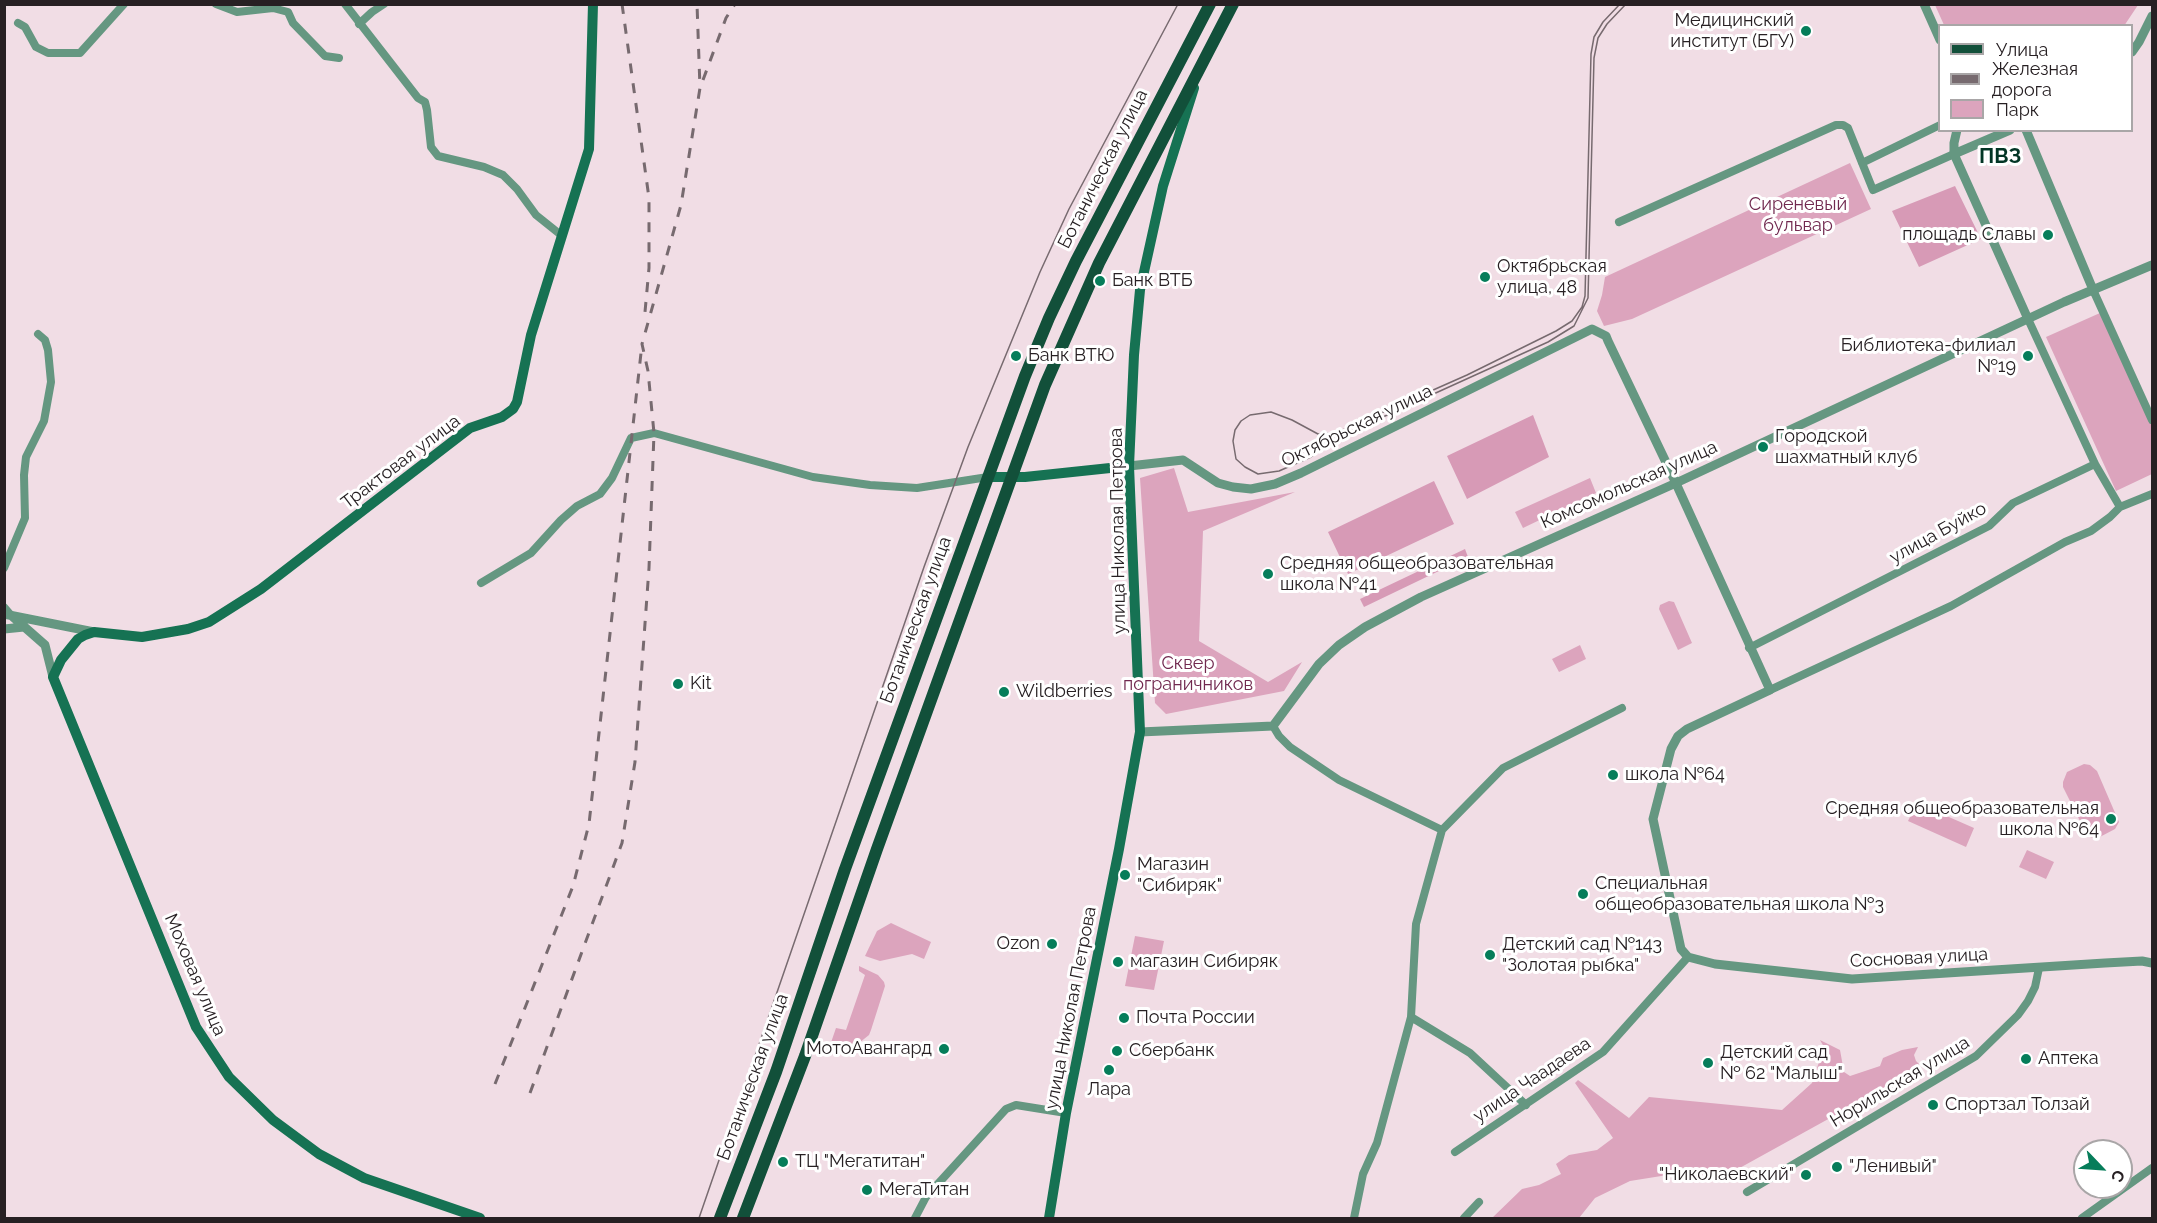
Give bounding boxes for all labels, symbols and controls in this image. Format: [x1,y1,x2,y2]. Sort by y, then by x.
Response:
place label: Медицинский институт (БГУ) [1670,10,1794,52]
marker: Медицинский институт (БГУ) [1799,24,1813,38]
legend [1938,24,2133,132]
text: Улица [1996,39,2048,60]
text: Железная дорога [1992,58,2078,100]
street label: Ботаническая улица [1053,86,1153,252]
text: Парк [1996,99,2039,120]
district label: ПВЗ [1979,144,2021,170]
park label: Сиреневый бульвар [1749,194,1847,236]
place label: площадь Славы [1902,224,2036,246]
marker: площадь Славы [2041,228,2055,242]
place label: Октябрьская улица, 48 [1497,256,1607,298]
place label: Банк ВТБ [1112,270,1192,292]
marker: Октябрьская улица, 48 [1478,270,1492,284]
marker: Банк ВТБ [1093,274,1107,288]
place label: Библиотека-филиал №19 [1841,335,2016,378]
place label: Банк ВТЮ [1028,345,1114,367]
marker: Банк ВТЮ [1009,349,1023,363]
marker: Библиотека-филиал №19 [2021,349,2035,363]
street label: Октябрьская улица [1278,380,1436,472]
street label: Трактовая улица [337,410,465,514]
place label: Городской шахматный клуб [1775,426,1917,468]
street label: улица Николая Петрова [1105,428,1131,634]
street label: Комсомольская улица [1537,436,1721,534]
marker: Городской шахматный клуб [1756,440,1770,454]
street label: улица Буйко [1886,498,1990,568]
street label: Ботаническая улица [876,534,956,706]
place label: Средняя общеобразовательная школа №41 [1280,553,1554,596]
marker: Средняя общеобразовательная школа №41 [1261,567,1275,581]
park label: Сквер пограничников [1123,653,1253,696]
place label: Kit [690,673,712,695]
marker: Kit [671,677,685,691]
place label: Wildberries [1016,681,1112,703]
marker: Wildberries [997,685,1011,699]
place label: школа №64 [1625,764,1725,786]
marker: школа №64 [1606,768,1620,782]
place label: Средняя общеобразовательная школа №64 [1825,798,2099,840]
marker: Средняя общеобразовательная школа №64 [2104,812,2118,826]
place label: Магазин "Сибиряк" [1137,854,1222,896]
marker: Магазин "Сибиряк" [1118,868,1132,882]
place label: Специальная общеобразовательная школа №3 [1595,873,1884,916]
marker: Специальная общеобразовательная школа №3 [1576,887,1590,901]
street label: улица Николая Петрова [1041,905,1101,1111]
street label: Моховая улица [160,911,230,1039]
place label: Ozon [997,933,1040,955]
place label: Детский сад №143 "Золотая рыбка" [1502,934,1662,976]
marker: Ozon [1045,937,1059,951]
street label: Сосновая улица [1849,944,1989,972]
marker: Детский сад №143 "Золотая рыбка" [1483,948,1497,962]
place label: магазин Сибиряк [1130,951,1278,973]
marker: магазин Сибиряк [1111,955,1125,969]
street label: Ботаническая улица [713,991,793,1163]
place label: Почта России [1136,1007,1255,1029]
marker: Почта России [1117,1011,1131,1025]
street label: Норильская улица [1826,1032,1974,1132]
street label: улица Чаадаева [1469,1033,1595,1127]
place label: МотоАвангард [806,1038,932,1060]
place label: Сбербанк [1129,1040,1215,1062]
marker: МотоАвангард [937,1042,951,1056]
place label: Детский сад № 62 "Малыш" [1720,1042,1843,1084]
marker: Сбербанк [1110,1044,1124,1058]
place label: Аптека [2038,1048,2099,1070]
marker: Аптека [2019,1052,2033,1066]
marker: Детский сад № 62 "Малыш" [1701,1056,1715,1070]
marker: Лара [1102,1063,1116,1077]
place label: Лара [1087,1079,1131,1101]
place label: Спортзал Толзай [1945,1094,2090,1116]
marker: Спортзал Толзай [1926,1098,1940,1112]
north arrow [2073,1139,2133,1199]
place label: ТЦ "Мегатитан" [795,1151,925,1173]
marker: ТЦ "Мегатитан" [776,1155,790,1169]
place label: "Ленивый" [1849,1156,1937,1178]
marker: "Ленивый" [1830,1160,1844,1174]
place label: "Николаевский" [1659,1164,1794,1186]
text: С [2107,1167,2129,1185]
marker: "Николаевский" [1799,1168,1813,1182]
place label: МегаТитан [879,1179,969,1201]
marker: МегаТитан [860,1183,874,1197]

